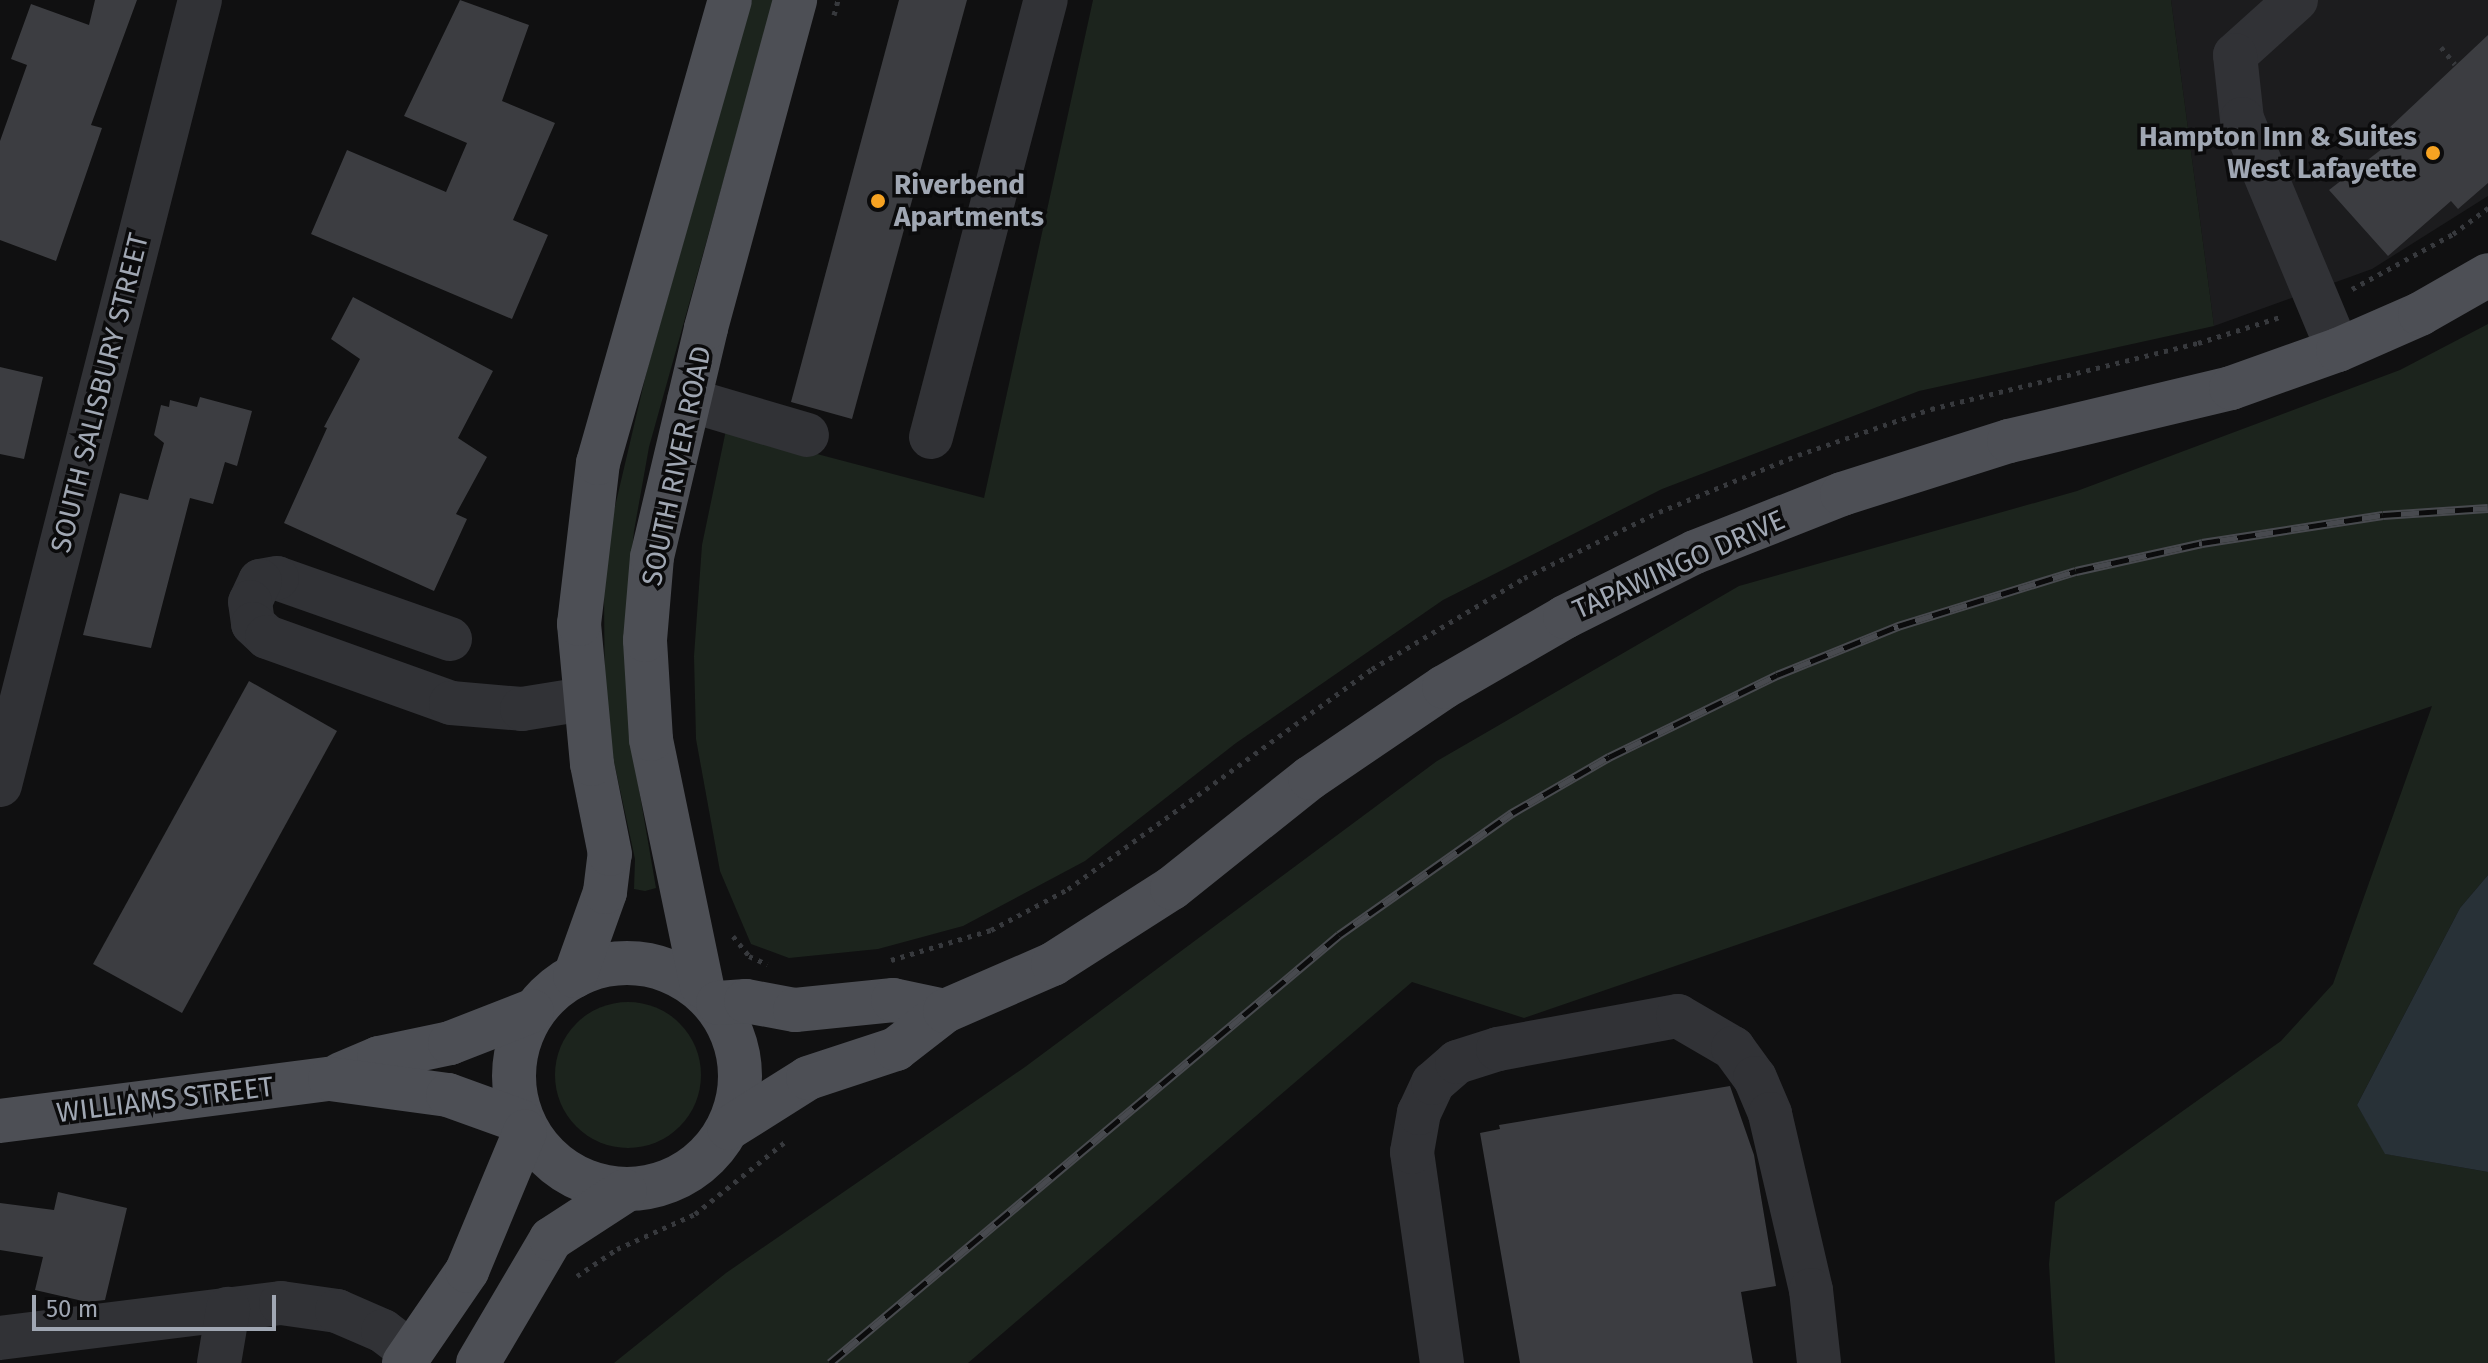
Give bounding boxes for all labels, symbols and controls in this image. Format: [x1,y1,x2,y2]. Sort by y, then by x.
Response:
place label: Hampton Inn & Suites West Lafayette [2139,120,2417,186]
marker: Hampton Inn & Suites West Lafayette [2424,144,2442,162]
place label: Riverbend Apartments [894,168,1044,234]
marker: Riverbend Apartments [869,192,887,210]
street label: SOUTH SALISBURY STREET [44,230,156,556]
street label: SOUTH RIVER ROAD [635,343,719,589]
street label: TAPAWINGO DRIVE [1568,503,1790,627]
street label: WILLIAMS STREET [55,1070,275,1130]
scale bar [36,1279,280,1329]
text: 50 m [46,1295,98,1323]

